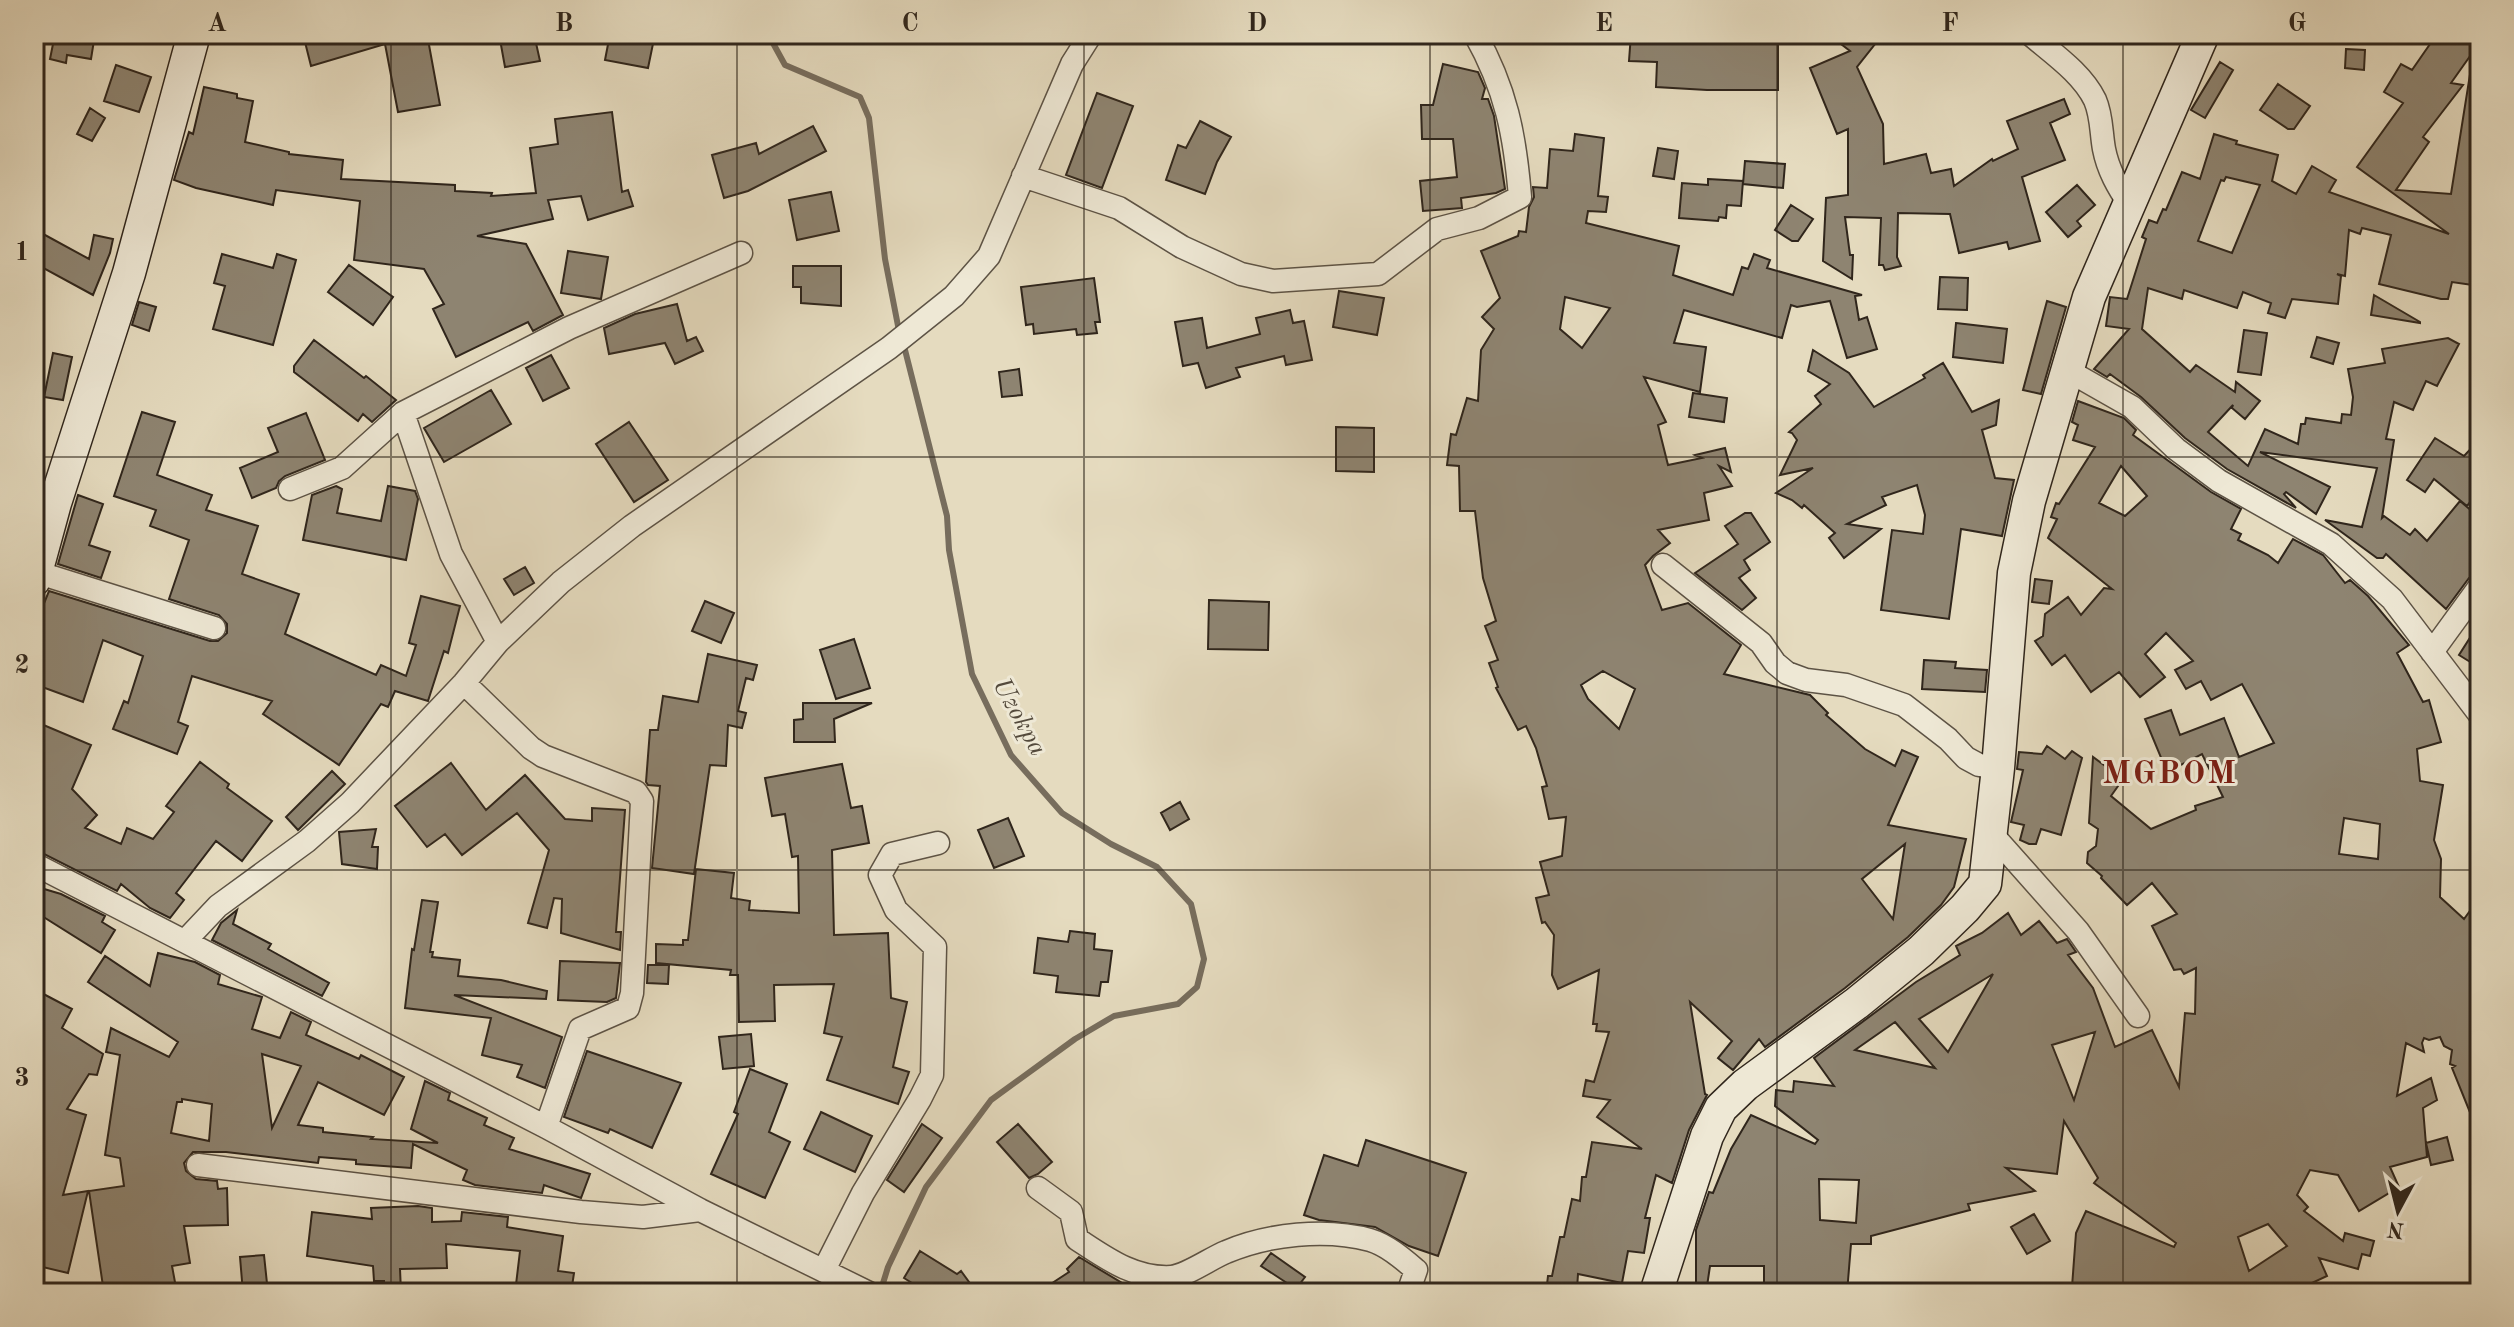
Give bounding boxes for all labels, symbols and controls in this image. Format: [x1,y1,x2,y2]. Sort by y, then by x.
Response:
text: A [207,11,227,37]
text: B [555,11,573,37]
text: C [901,11,919,37]
text: D [1247,11,1267,37]
text: E [1595,11,1613,37]
text: F [1941,11,1959,37]
text: G [2288,11,2306,37]
text: 1 [14,240,30,266]
text: 2 [14,653,30,679]
water label: Uzokpa [987,674,1051,760]
district label: MGBOM [2102,759,2238,791]
text: 3 [14,1066,30,1092]
north arrow [2358,1171,2438,1251]
text: N [2386,1217,2405,1241]

